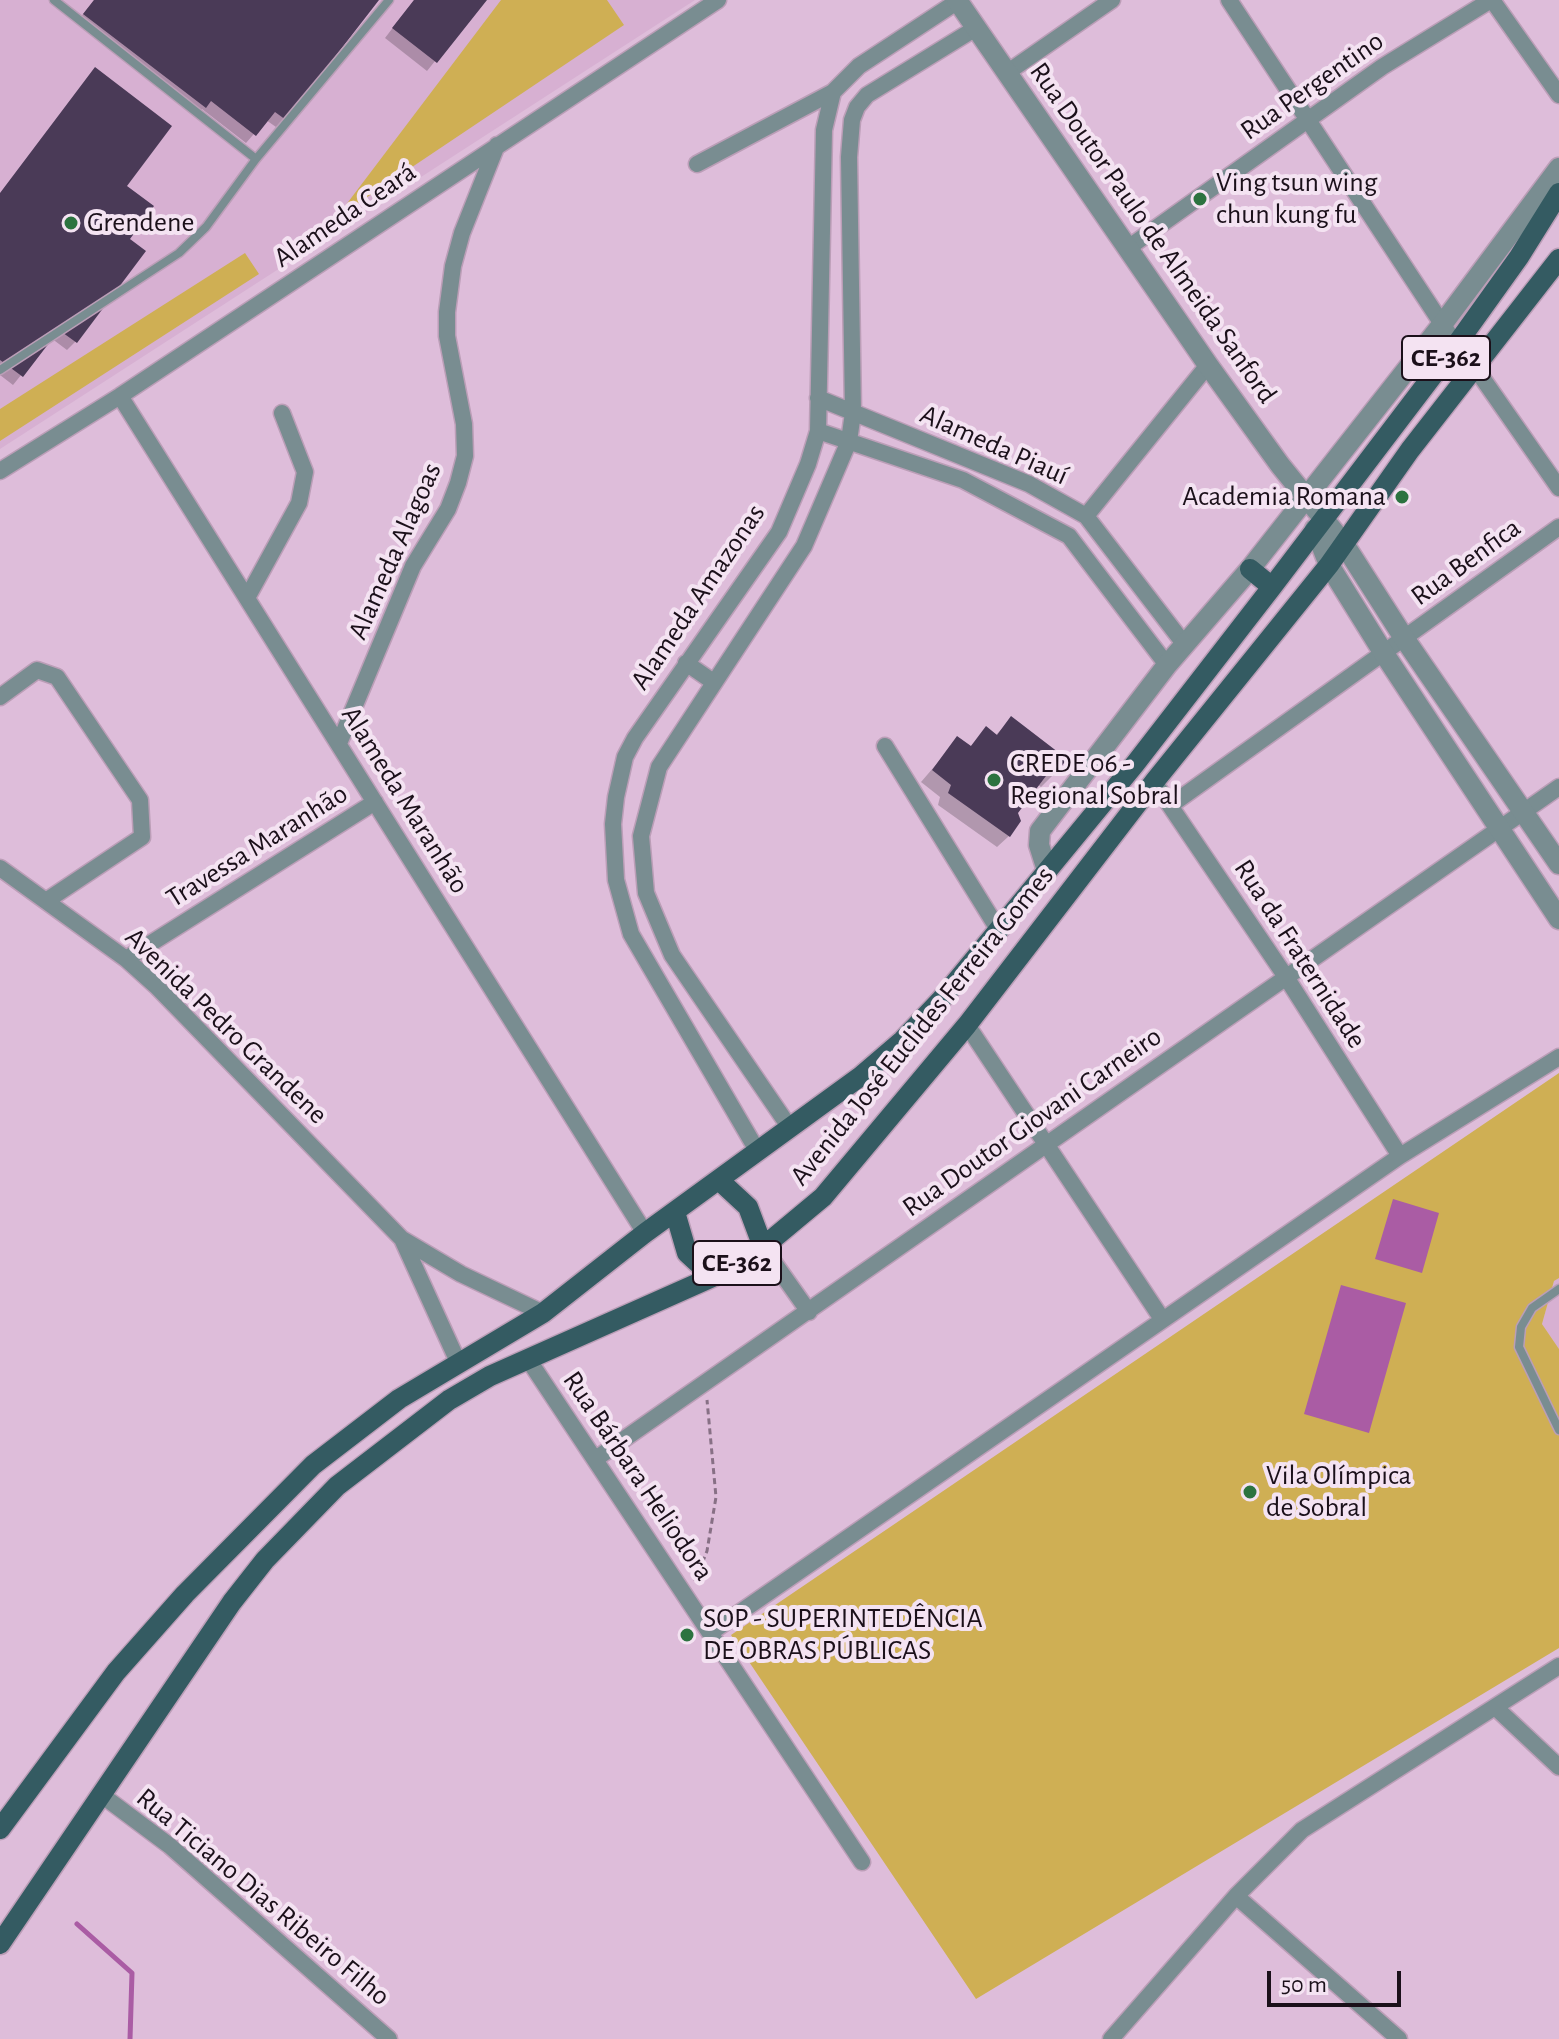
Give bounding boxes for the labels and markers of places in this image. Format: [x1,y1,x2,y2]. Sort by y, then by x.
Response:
place label: Ving tsun wing chun kung fu [1216,166,1377,232]
marker: Ving tsun wing chun kung fu [1191,190,1209,208]
place label: Grendene [87,206,194,240]
marker: Grendene [62,214,80,232]
place label: Academia Romana [1182,480,1386,514]
marker: Academia Romana [1393,488,1411,506]
place label: CREDE 06 - Regional Sobral [1010,747,1179,813]
marker: CREDE 06 - Regional Sobral [985,771,1003,789]
place label: Vila Olímpica de Sobral [1266,1459,1411,1525]
marker: Vila Olímpica de Sobral [1241,1483,1259,1501]
place label: SOP - SUPERINTEDÊNCIA DE OBRAS PÚBLICAS [703,1602,983,1668]
marker: SOP - SUPERINTEDÊNCIA DE OBRAS PÚBLICAS [678,1626,696,1644]

